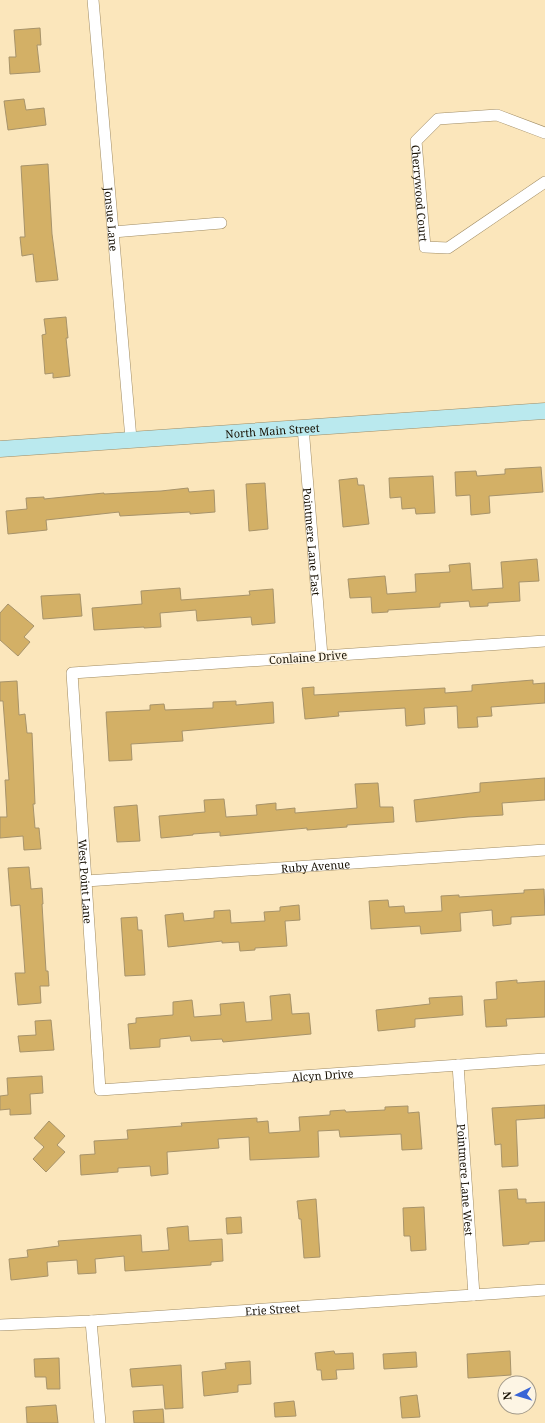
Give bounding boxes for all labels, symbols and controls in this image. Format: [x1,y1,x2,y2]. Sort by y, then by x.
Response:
street label: Cherrywood Court [409,144,432,243]
street label: Jonsue Lane [102,186,122,252]
street label: North Main Street [225,419,320,441]
street label: Pointmere Lane East [301,487,324,596]
street label: Conlaine Drive [269,647,348,667]
street label: West Point Lane [76,839,96,924]
street label: Ruby Avenue [280,856,351,875]
street label: Alcyn Drive [291,1065,354,1084]
street label: Pointmere Lane West [455,1123,477,1236]
street label: Erie Street [245,1299,301,1318]
north arrow [497,1375,537,1415]
text: N [499,1391,514,1401]

